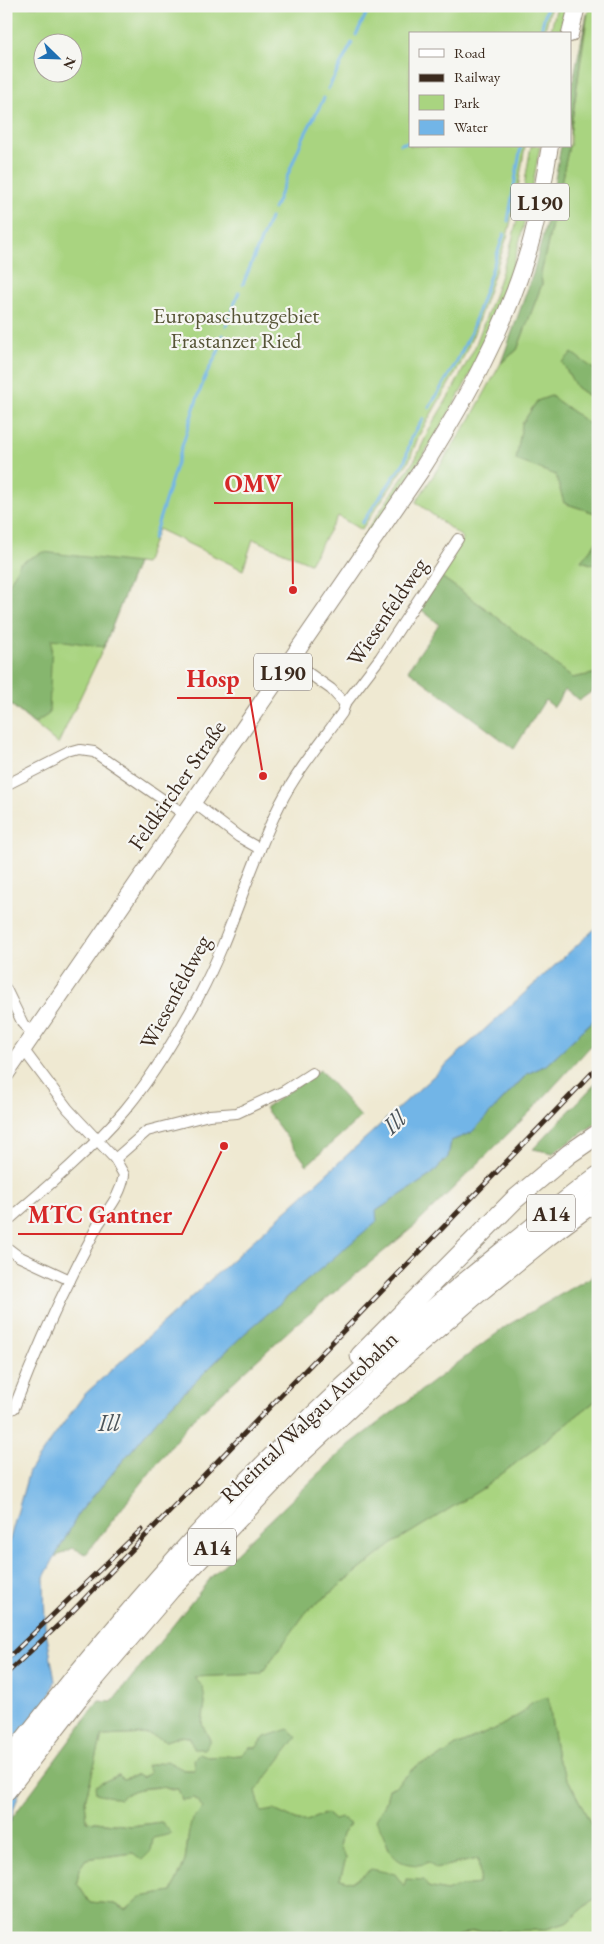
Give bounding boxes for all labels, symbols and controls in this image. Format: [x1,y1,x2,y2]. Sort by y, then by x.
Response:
north arrow [32,32,82,82]
legend [409,32,572,148]
text: Road [454,43,486,62]
text: N [59,54,80,72]
text: Railway [454,67,501,86]
text: Park [454,93,481,112]
text: Water [454,117,488,136]
road number: L190 [511,183,569,220]
park label: Europaschutzgebiet Frastanzer Ried [153,301,319,355]
callout: OMV [214,464,292,503]
text: OMV [224,468,283,499]
street label: Wiesenfeldweg [340,552,434,672]
road number: L190 [254,654,312,690]
callout: Hosp [177,659,250,698]
text: Hosp [186,663,240,694]
street label: Feldkircher Straße [121,714,233,856]
street label: Wiesenfeldweg [133,930,217,1054]
water label: Ill [375,1102,413,1142]
road number: A14 [527,1194,575,1232]
callout: MTC Gantner [18,1195,182,1234]
text: MTC Gantner [28,1199,172,1230]
street label: Rheintal/Walgau Autobahn [214,1324,404,1509]
water label: Ill [97,1407,121,1438]
road number: A14 [188,1528,236,1565]

